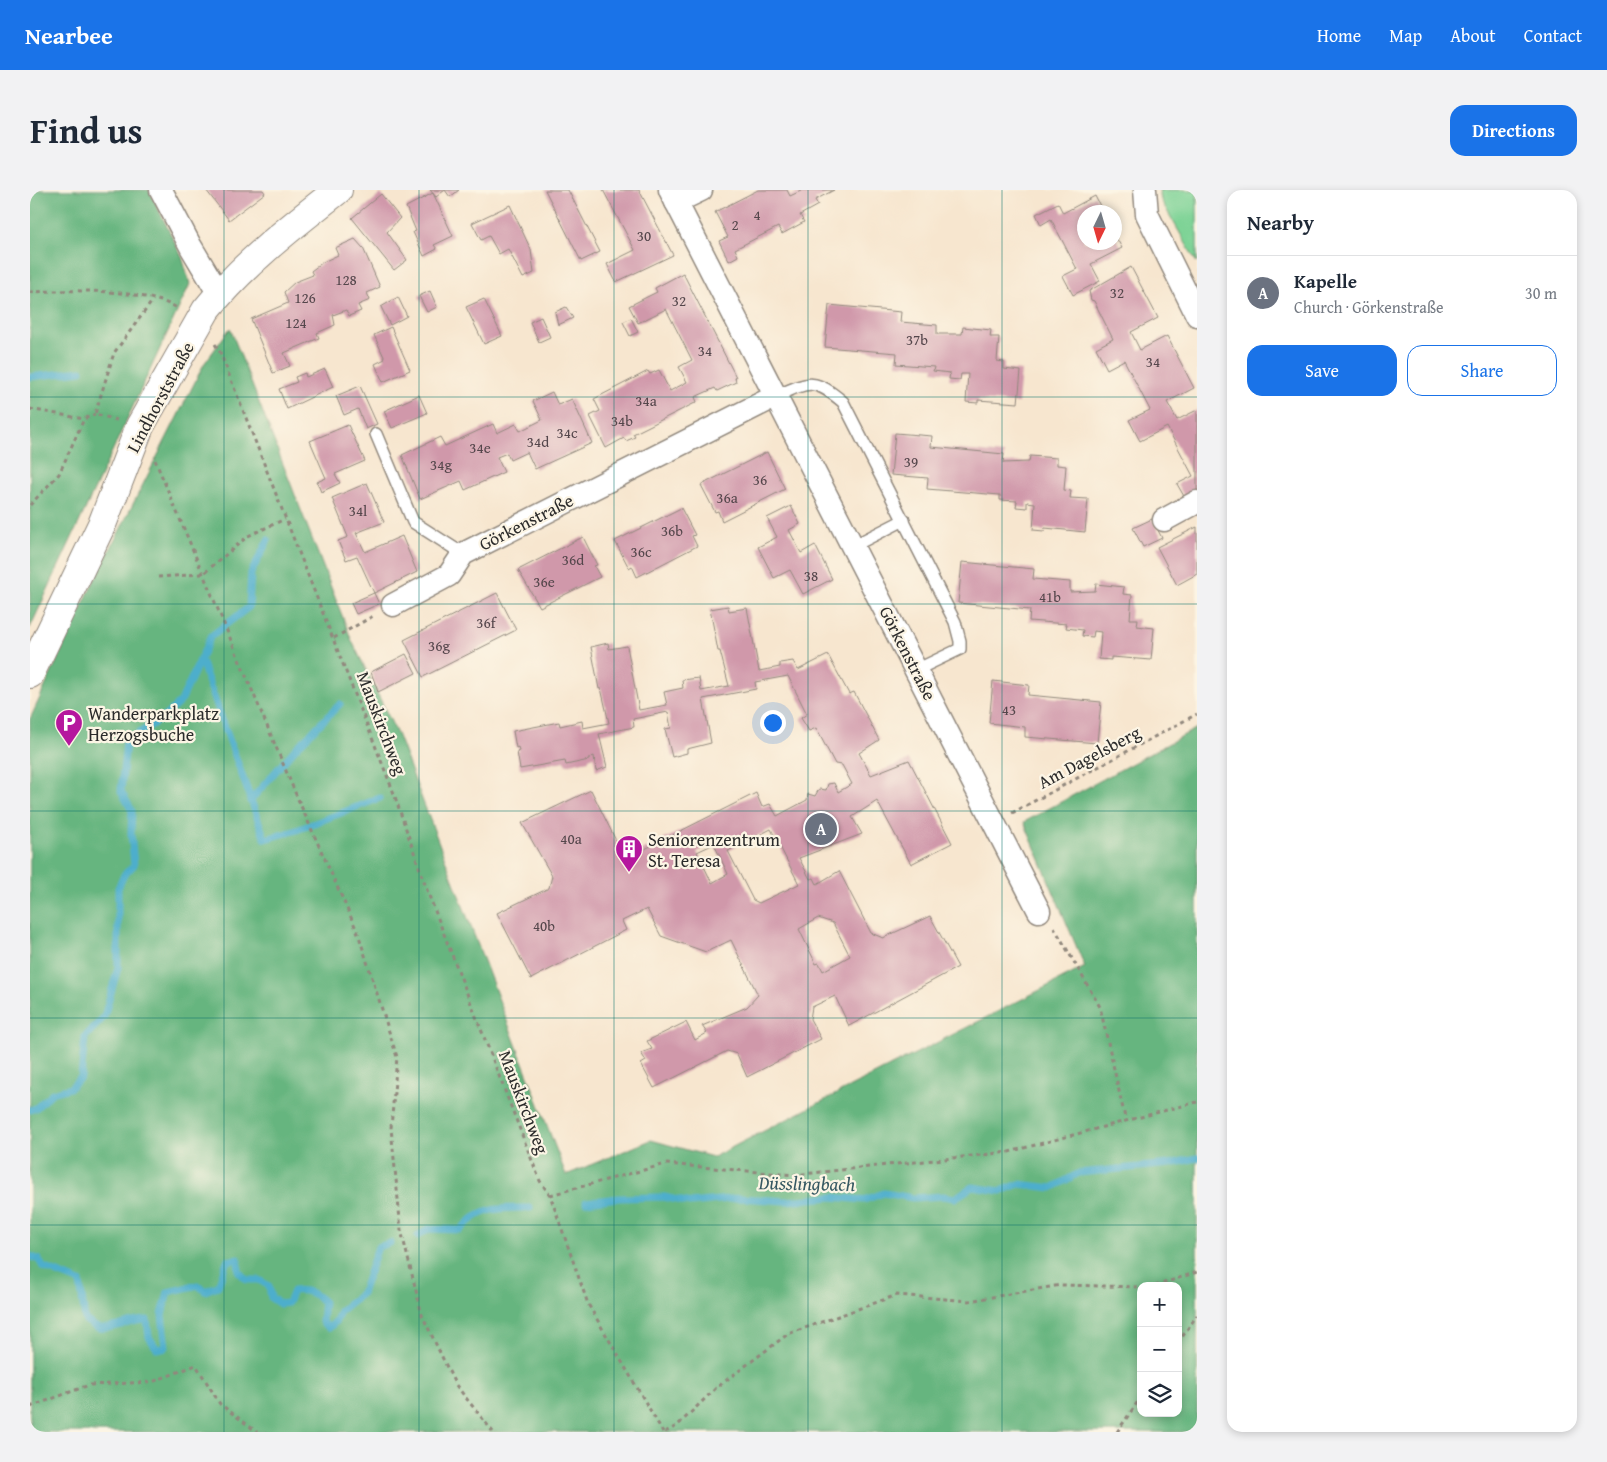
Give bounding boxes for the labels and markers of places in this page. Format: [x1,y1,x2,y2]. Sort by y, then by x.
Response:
place label: Wanderparkplatz Herzogsbuche [88,700,219,748]
parking icon: Wanderparkplatz Herzogsbuche [54,708,84,747]
pin: A [805,810,837,848]
place label: Seniorenzentrum St. Teresa [648,826,780,874]
building icon: Seniorenzentrum St. Teresa [614,834,644,873]

